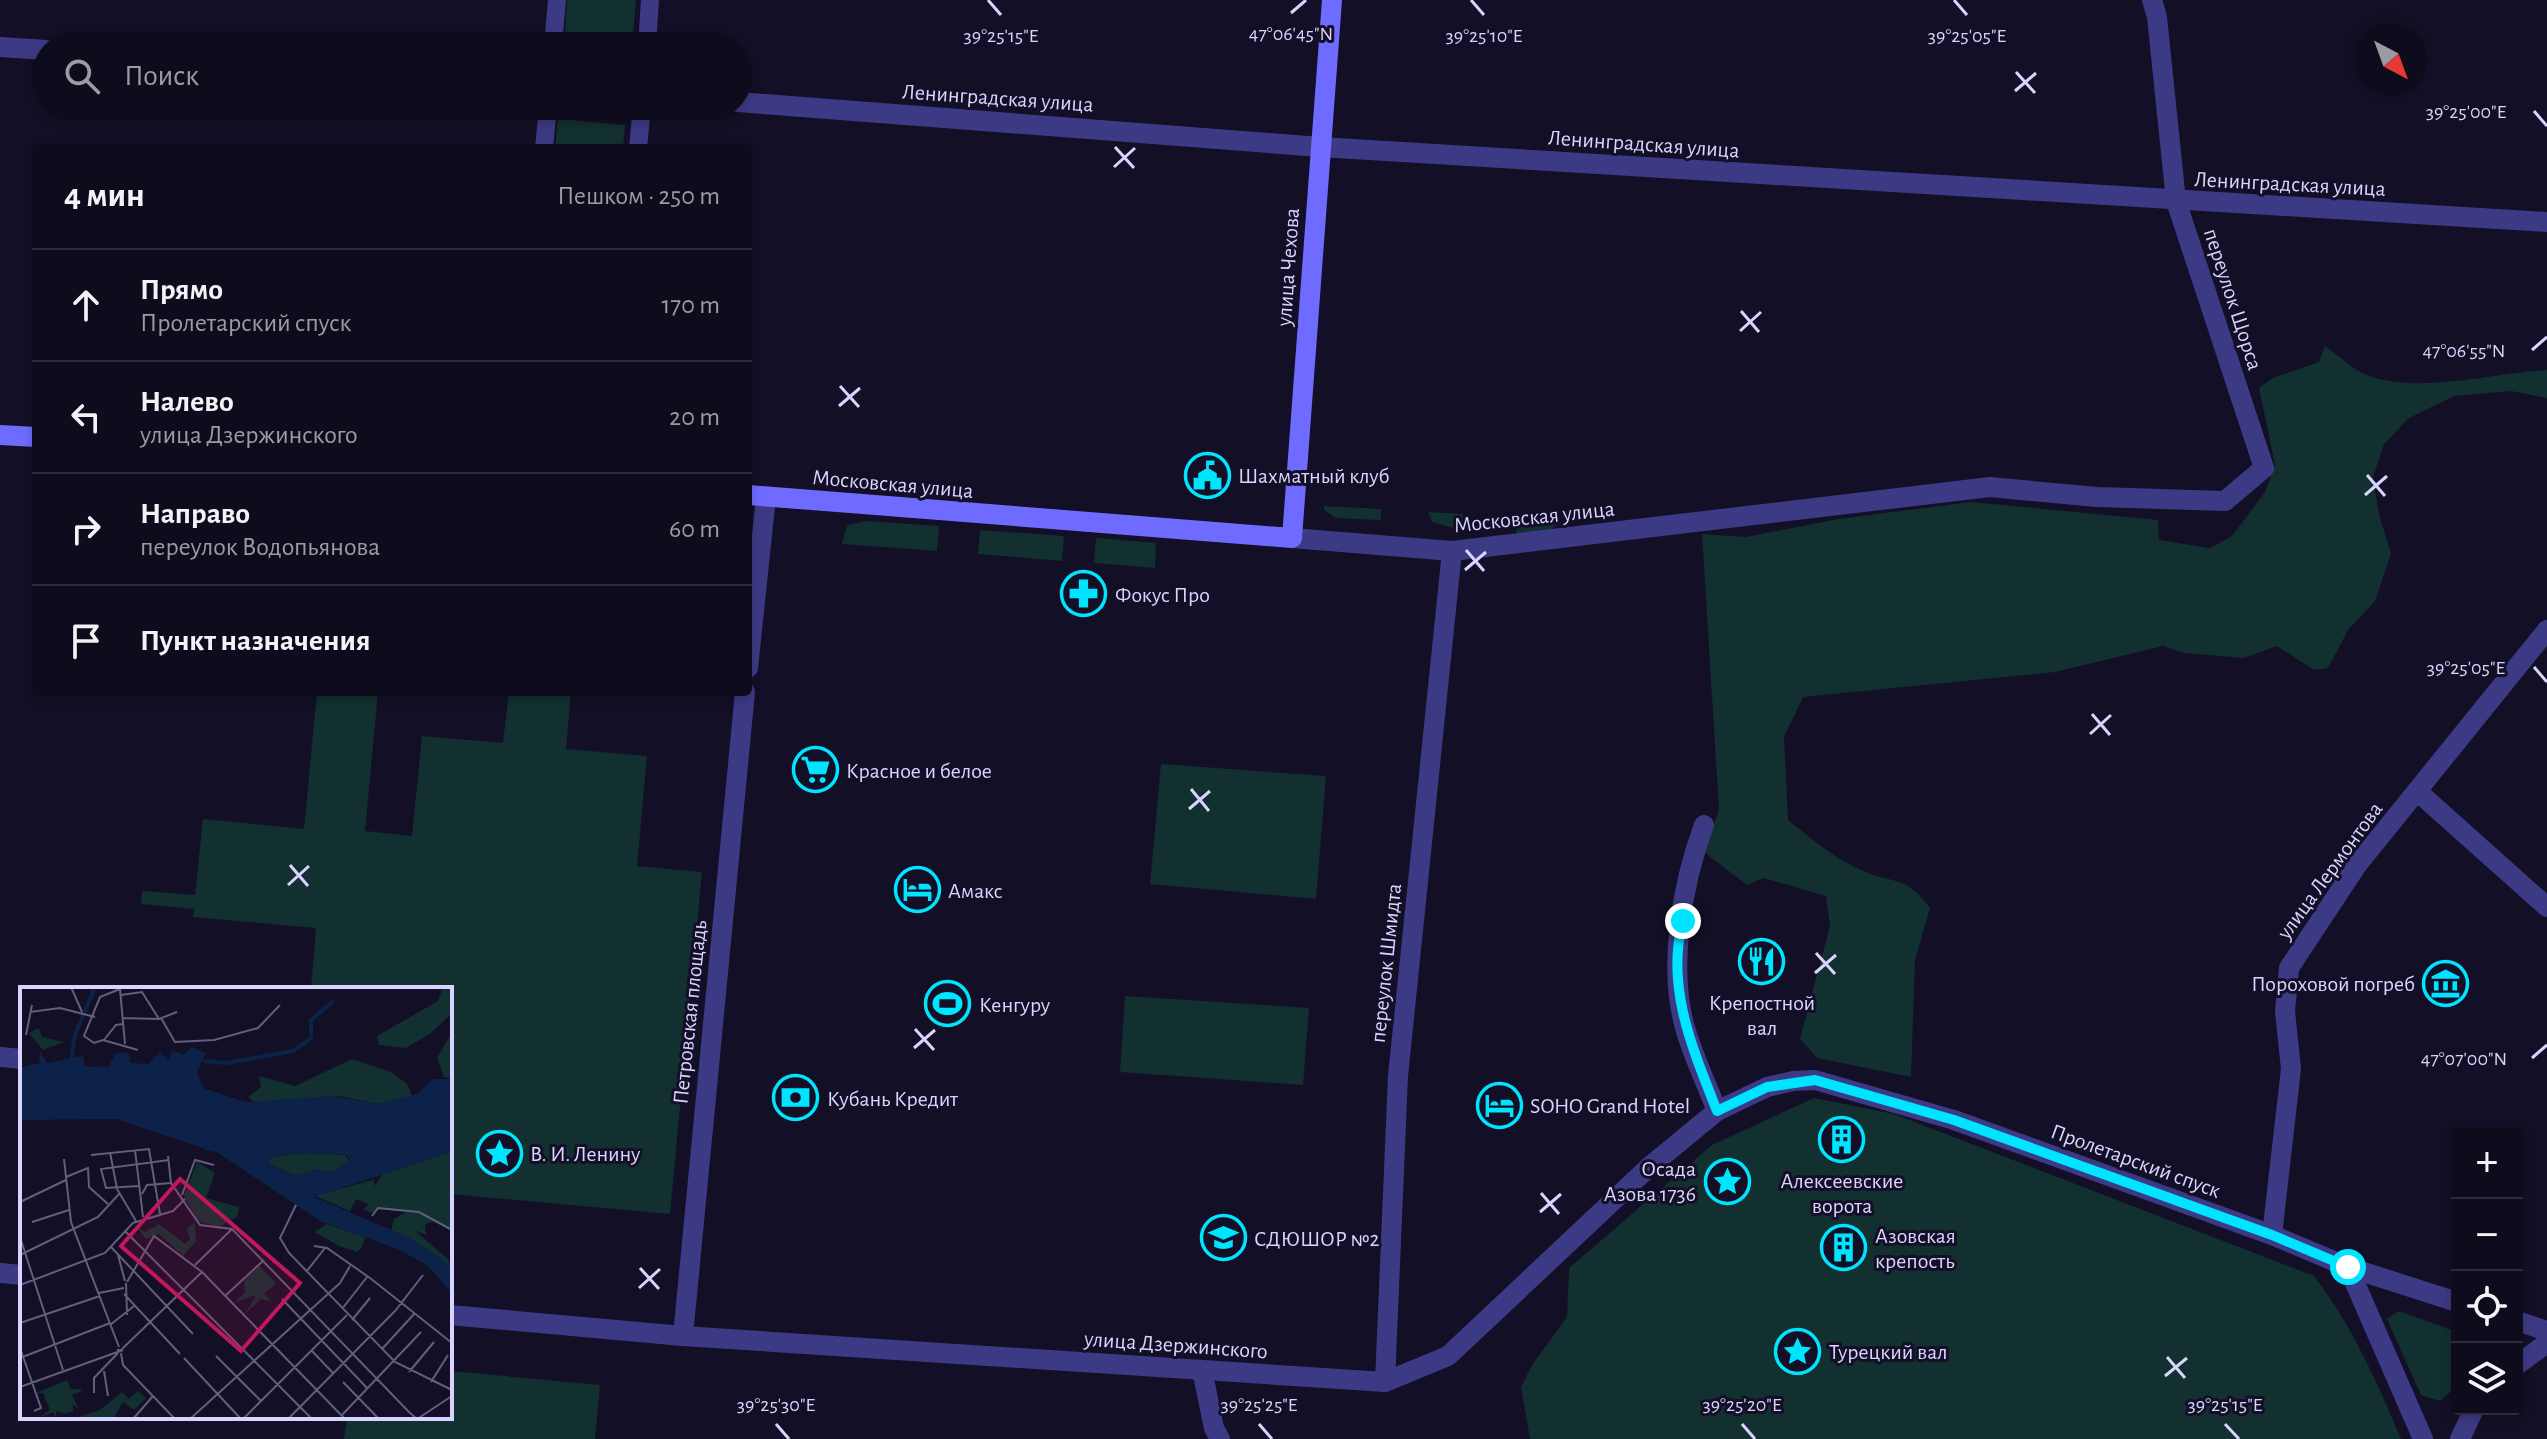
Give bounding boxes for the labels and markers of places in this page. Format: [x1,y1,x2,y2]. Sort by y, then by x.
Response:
public building icon: Шахматный клуб [1183,451,1231,499]
place label: Шахматный клуб [1238,465,1390,487]
pharmacy icon: Фокус Про [1060,570,1108,618]
place label: Фокус Про [1115,584,1210,606]
supermarket icon: Красное и белое [791,746,839,794]
place label: Красное и белое [846,760,992,782]
hotel icon: Амакс [893,866,941,914]
place label: Амакс [948,880,1003,902]
restaurant icon: Крепостной вал [1738,937,1786,985]
museum icon: Пороховой погреб [2422,959,2470,1007]
place label: Пороховой погреб [2251,973,2415,995]
sports icon: Кенгуру [924,980,972,1028]
place label: Крепостной вал [1709,992,1815,1039]
place label: Кенгуру [979,994,1051,1016]
bank icon: Кубань Кредит [772,1074,820,1122]
hotel icon: SOHO Grand Hotel [1475,1081,1523,1129]
place label: Кубань Кредит [827,1088,959,1110]
place label: SOHO Grand Hotel [1530,1095,1690,1117]
building icon: Алексеевские ворота [1818,1115,1866,1163]
place icon: В. И. Ленину [475,1129,523,1177]
place label: В. И. Ленину [530,1143,641,1165]
place icon: Осада Азова 1736 [1703,1157,1751,1205]
place label: Осада Азова 1736 [1604,1158,1696,1205]
place label: Алексеевские ворота [1781,1170,1903,1217]
school or university icon: СДЮШОР №2 [1199,1214,1247,1262]
building icon: Азовская крепость [1820,1224,1868,1272]
place label: Азовская крепость [1875,1225,1956,1272]
place label: СДЮШОР №2 [1254,1228,1380,1250]
place icon: Турецкий вал [1774,1327,1822,1375]
place label: Турецкий вал [1829,1341,1948,1363]

